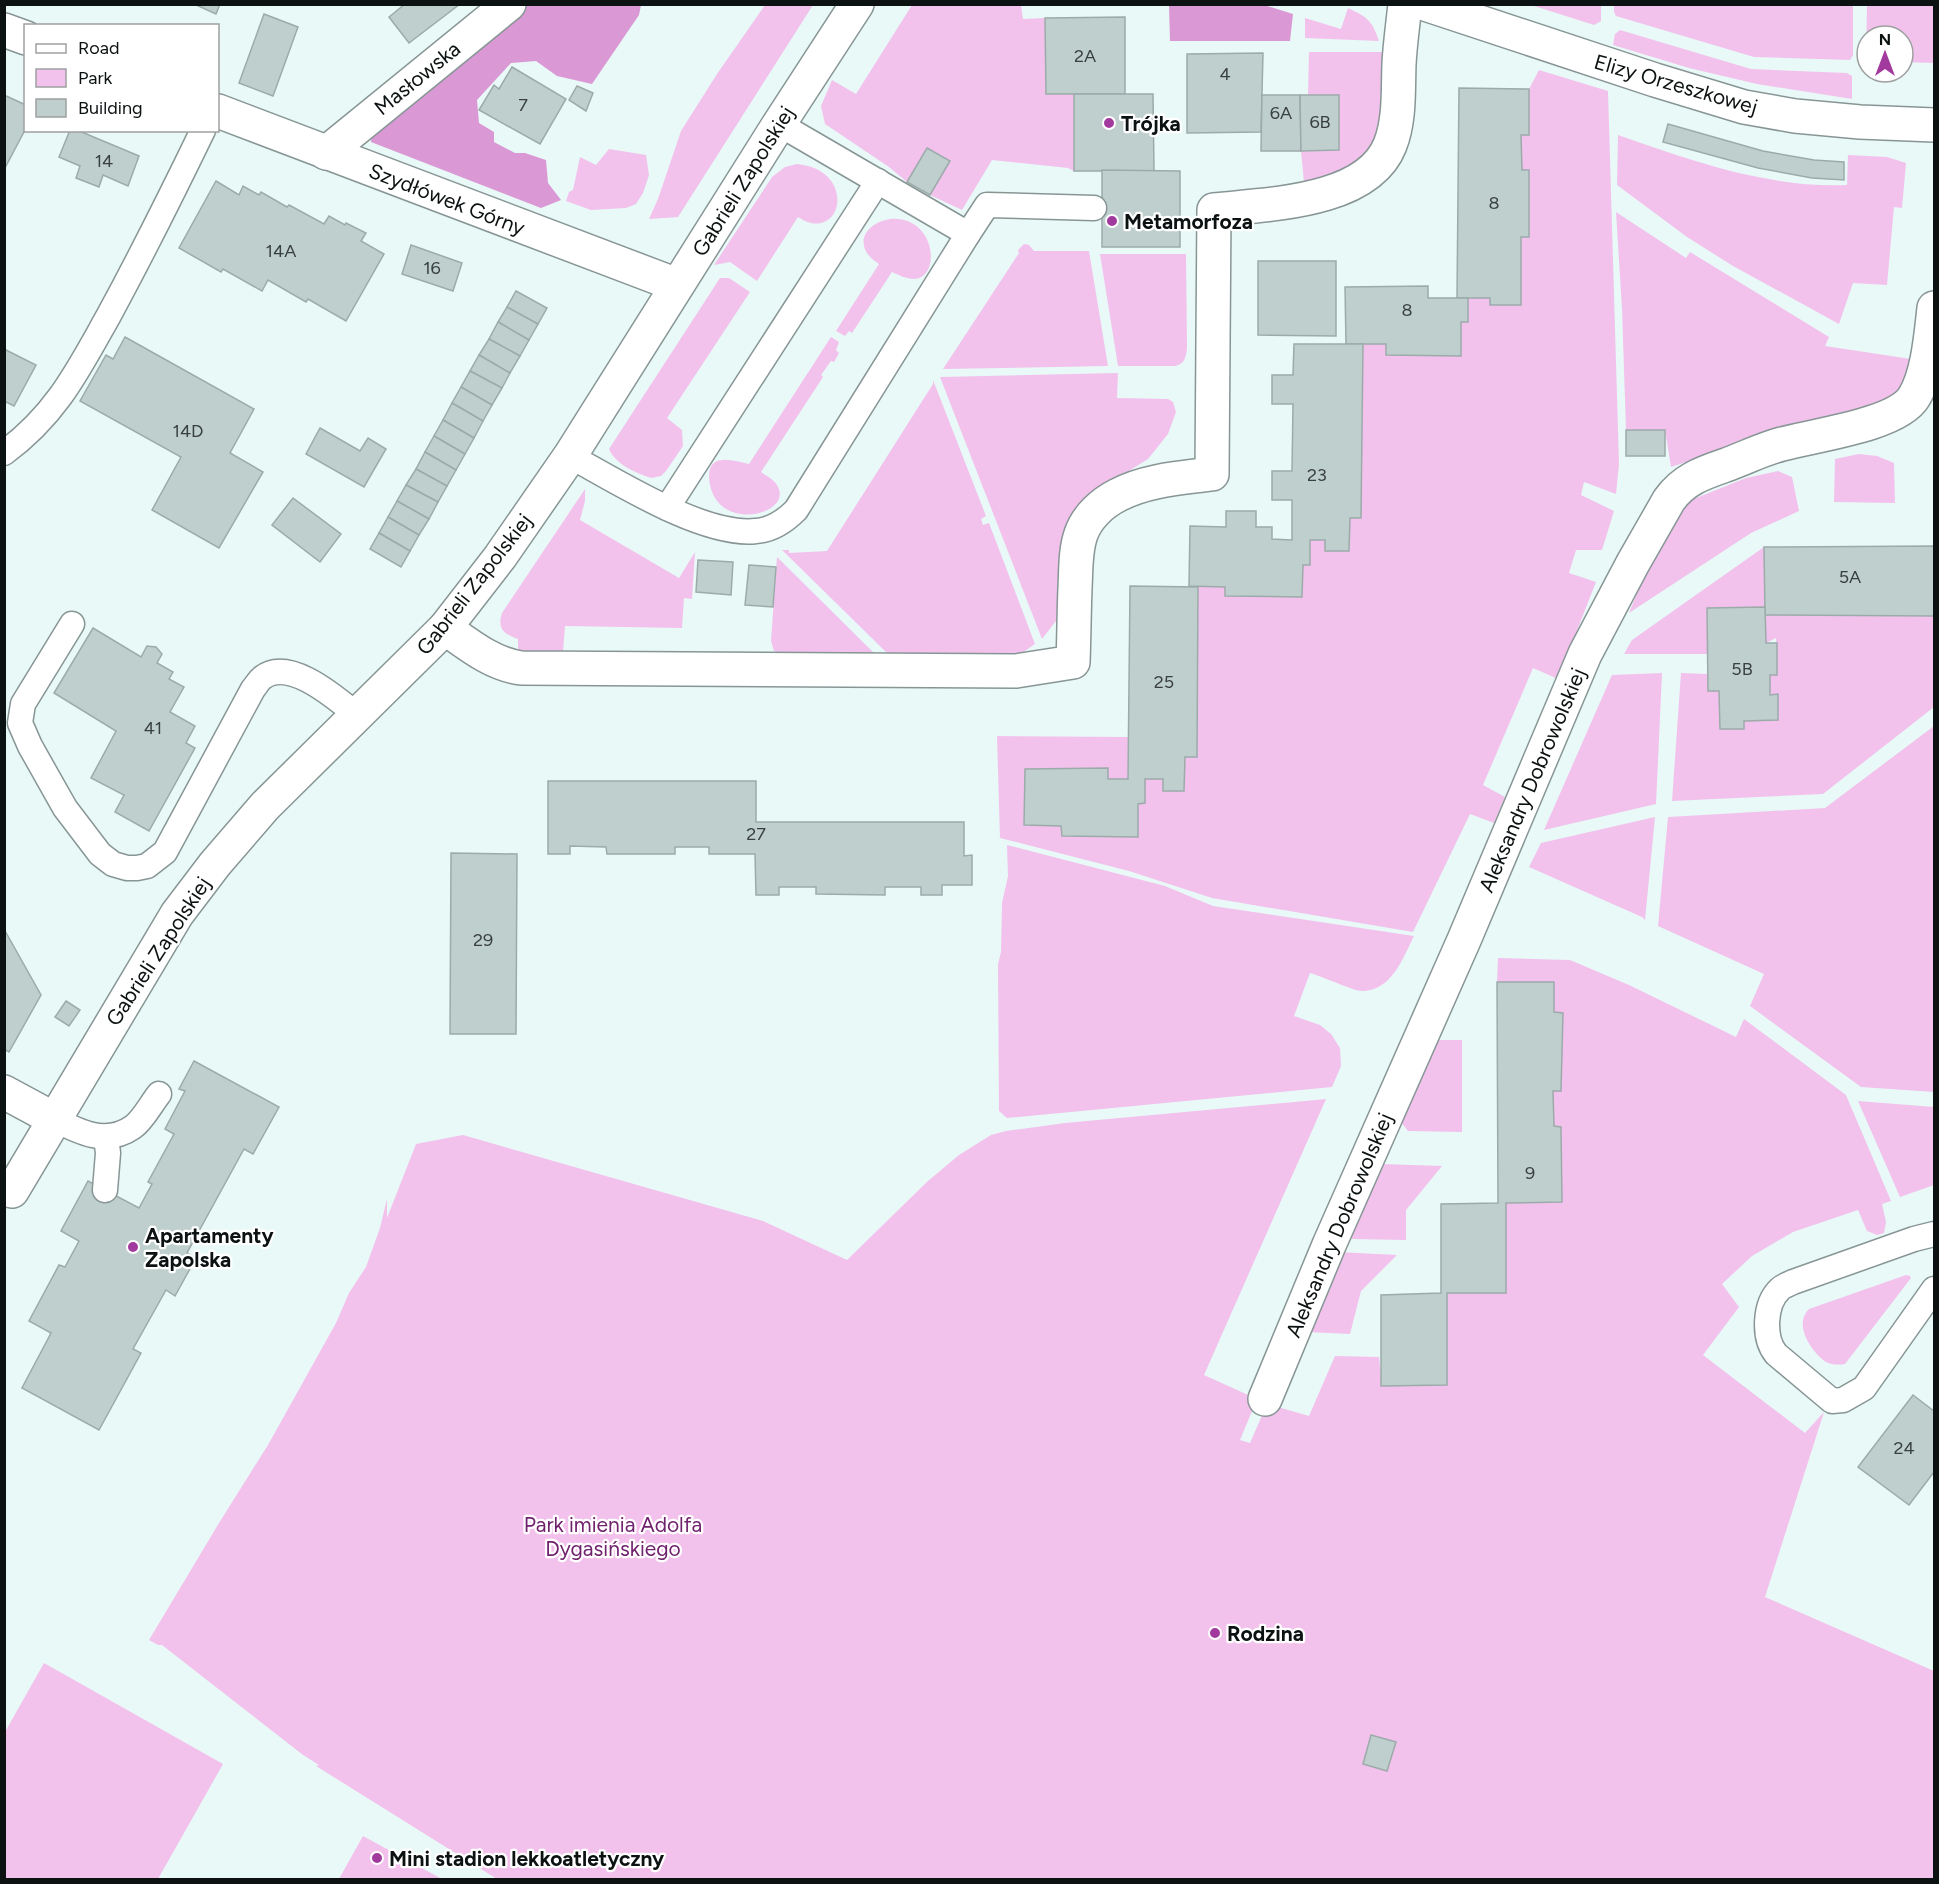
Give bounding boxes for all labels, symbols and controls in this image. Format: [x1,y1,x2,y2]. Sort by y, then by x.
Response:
legend [24,24,219,132]
north arrow [1855,24,1915,84]
text: N [1879,30,1891,49]
street label: Masłowska [369,36,465,120]
text: Road [78,37,119,59]
house number: 2A [1074,45,1096,67]
street label: Elizy Orzeszkowej [1591,49,1761,119]
house number: 4 [1219,63,1231,85]
text: Park [78,67,113,89]
house number: 7 [518,94,528,116]
text: Building [78,97,143,119]
street label: Gabrieli Zapolskiej [687,101,799,261]
house number: 6A [1270,102,1292,124]
place label: Trójka [1121,111,1181,136]
house number: 6B [1309,111,1331,133]
marker: Trójka [1102,116,1116,130]
house number: 14 [95,150,113,172]
street label: Szydłówek Górny [365,158,529,240]
house number: 8 [1488,192,1500,214]
place label: Metamorfoza [1124,209,1253,234]
marker: Metamorfoza [1105,214,1119,228]
house number: 14A [266,240,296,262]
house number: 16 [423,257,441,279]
house number: 8 [1401,299,1413,321]
house number: 14D [173,420,204,442]
house number: 23 [1307,464,1327,486]
street label: Gabrieli Zapolskiej [411,508,537,660]
house number: 5A [1839,566,1861,588]
house number: 5B [1731,658,1753,680]
street label: Aleksandry Dobrowolskiej [1473,664,1591,896]
house number: 25 [1154,671,1174,693]
house number: 41 [144,717,162,739]
house number: 27 [746,823,766,845]
street label: Gabrieli Zapolskiej [101,872,215,1030]
house number: 29 [473,929,493,951]
street label: Aleksandry Dobrowolskiej [1280,1109,1398,1341]
house number: 9 [1525,1162,1535,1184]
place label: Apartamenty Zapolska [145,1223,275,1272]
marker: Apartamenty Zapolska [126,1240,140,1254]
house number: 24 [1893,1437,1915,1459]
park label: Park imienia Adolfa Dygasińskiego [524,1512,702,1561]
place label: Rodzina [1227,1621,1304,1646]
marker: Rodzina [1208,1626,1222,1640]
place label: Mini stadion lekkoatletyczny [389,1846,665,1871]
marker: Mini stadion lekkoatletyczny [370,1851,384,1865]

